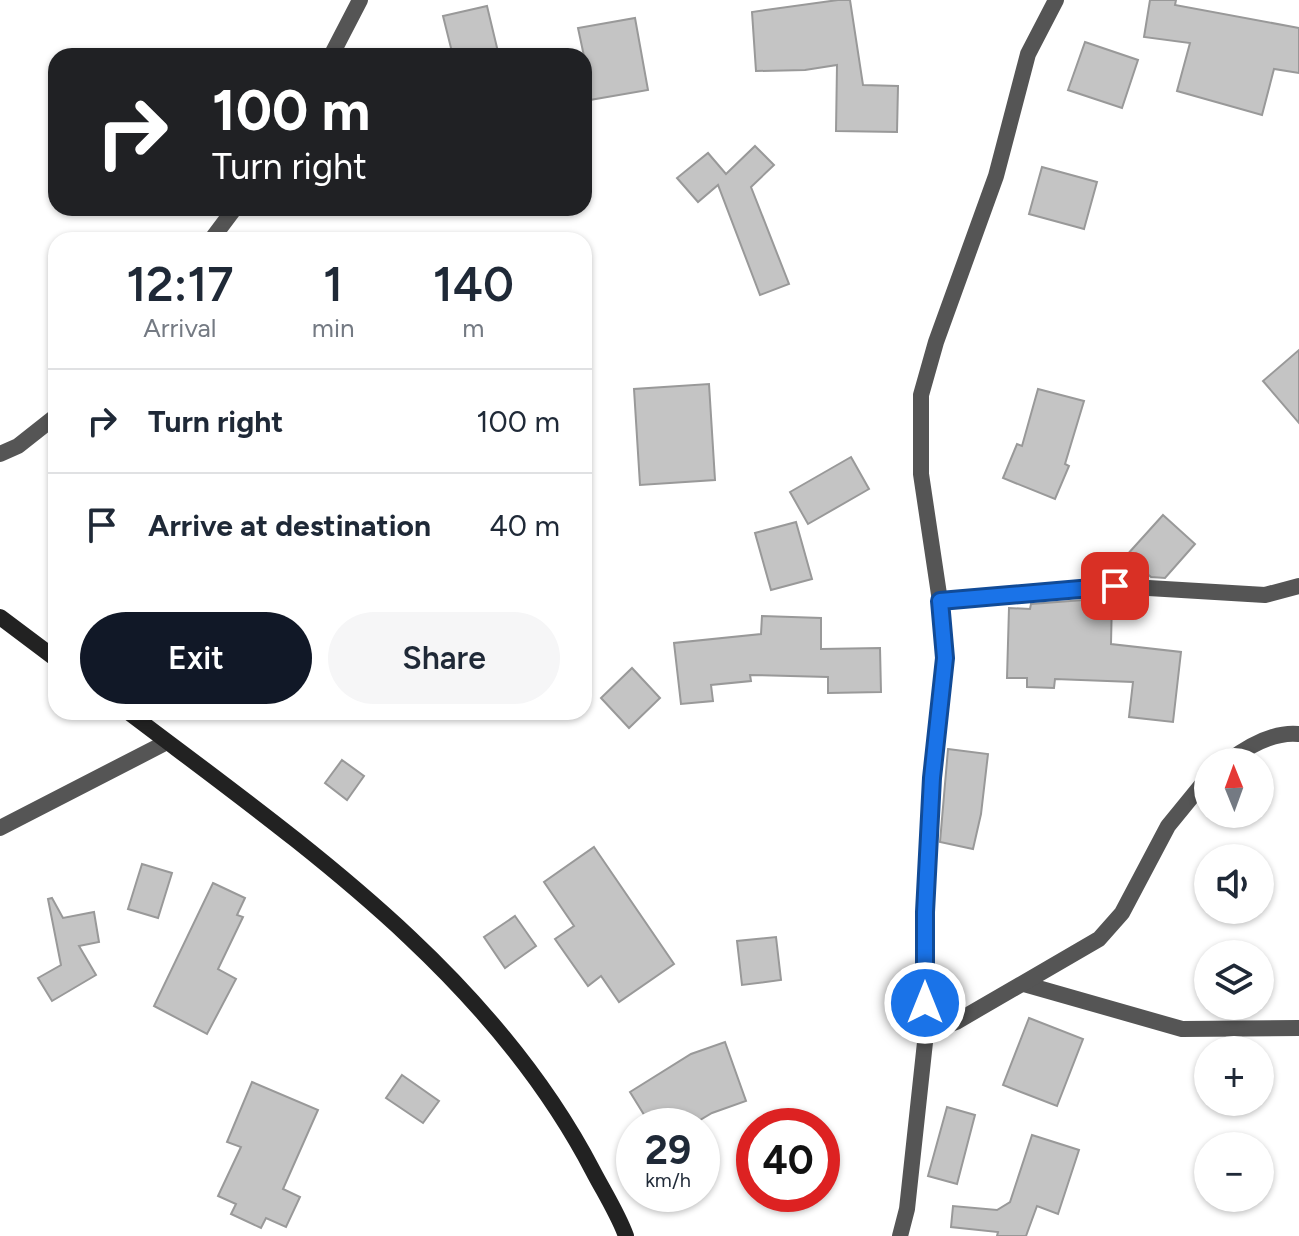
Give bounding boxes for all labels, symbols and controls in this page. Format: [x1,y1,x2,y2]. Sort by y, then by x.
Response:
text: 100 m [212,77,370,144]
icon: right [80,80,184,184]
text: Turn right [212,145,367,188]
text: 12:17 [126,255,234,313]
text: 1 [323,255,343,313]
text: 140 [433,255,514,313]
text: Arrival [143,312,217,344]
text: min [312,312,354,344]
text: m [462,312,484,344]
icon: right [80,399,124,443]
text: Turn right [148,403,283,440]
text: 100 m [476,403,560,440]
icon: arrive [80,503,124,547]
text: Arrive at destination [148,507,431,544]
text: 40 m [489,507,560,544]
pin [1081,552,1149,620]
icon: arrive [1093,564,1137,608]
button: Exit [80,612,312,704]
button: Share [328,612,560,704]
north arrow [1194,748,1274,828]
map controls [1194,748,1274,1212]
button: sound [1194,844,1274,924]
button: layers [1194,940,1274,1020]
position arrow [883,961,967,1045]
button: + [1194,1036,1274,1116]
speed limit sign: 40 [736,1108,840,1212]
text: 29 [645,1126,691,1174]
button: − [1194,1132,1274,1212]
text: km/h [645,1168,691,1192]

